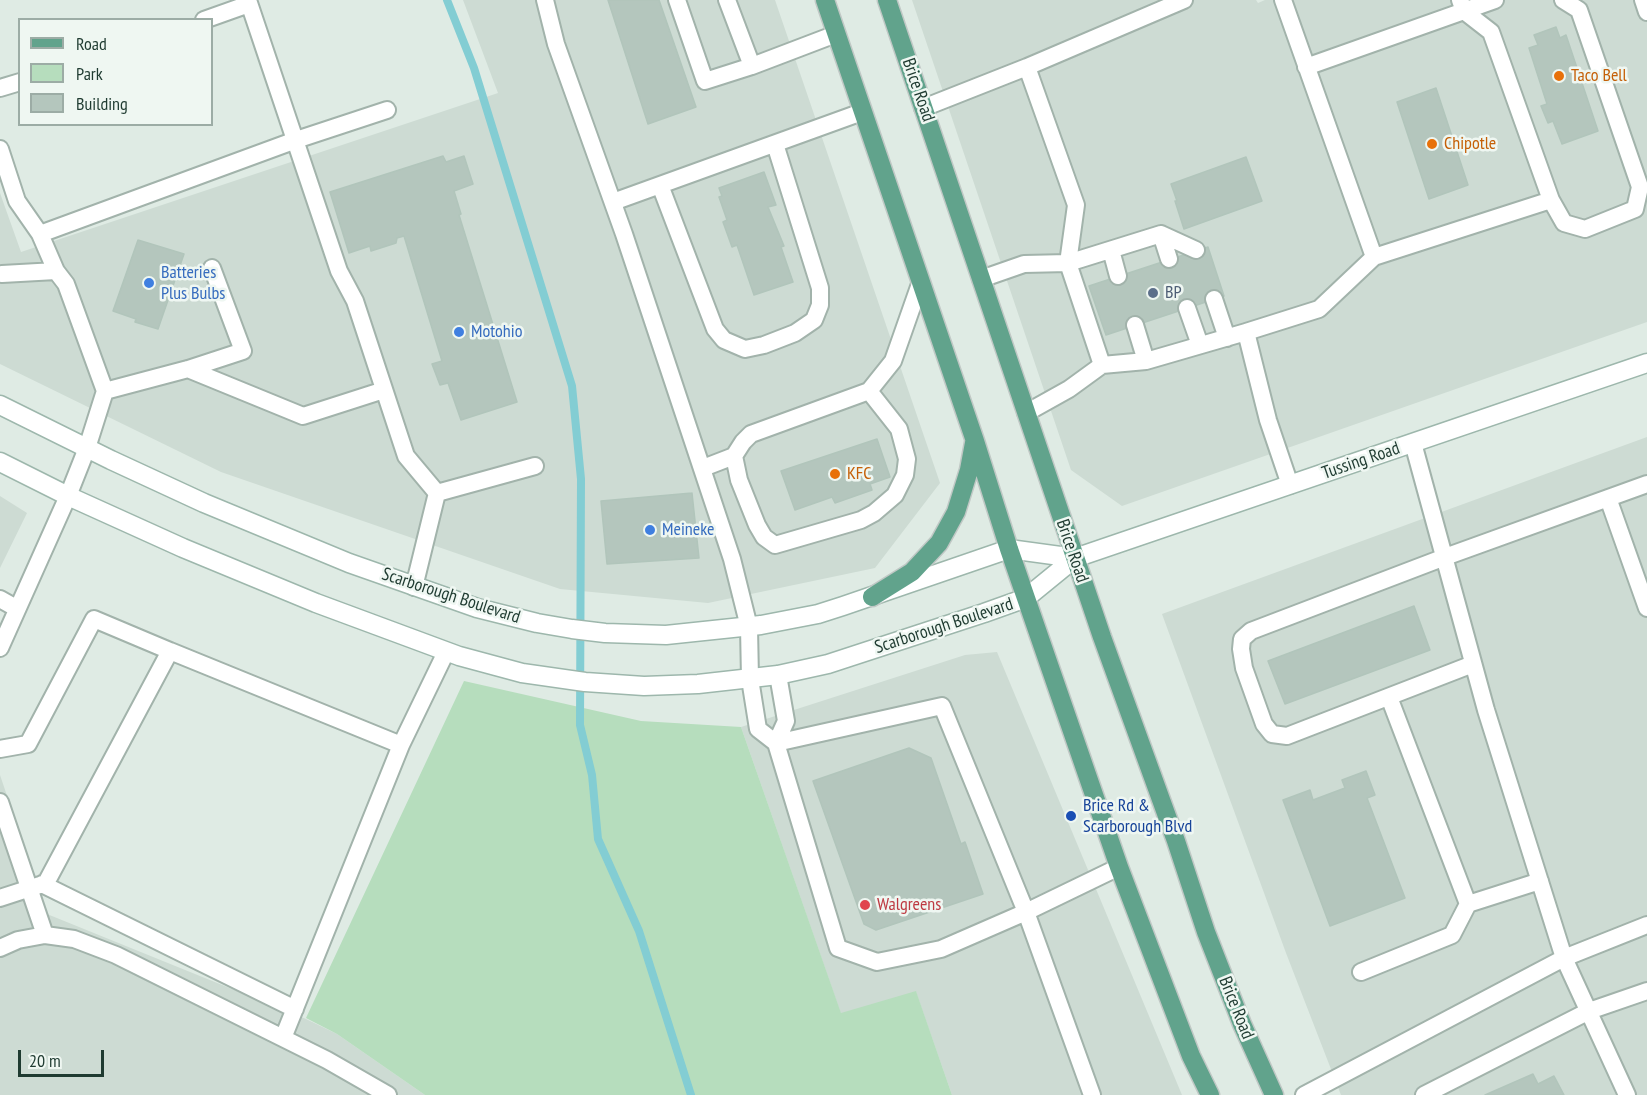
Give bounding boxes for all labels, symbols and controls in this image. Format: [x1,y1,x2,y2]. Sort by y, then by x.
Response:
legend [18,18,213,126]
text: Road [76,32,107,55]
street label: Brice Road [897,56,939,124]
text: Park [76,62,103,85]
place label: Taco Bell [1571,65,1627,87]
marker: Taco Bell [1552,69,1566,83]
text: Building [76,92,128,115]
place label: Chipotle [1444,133,1496,155]
marker: Chipotle [1425,137,1439,151]
place label: Batteries Plus Bulbs [161,262,225,304]
marker: Batteries Plus Bulbs [142,276,156,290]
place label: BP [1165,282,1182,304]
marker: BP [1146,286,1160,300]
place label: Motohio [471,321,522,343]
marker: Motohio [452,325,466,339]
street label: Tussing Road [1319,438,1403,484]
place label: KFC [847,463,872,485]
marker: KFC [828,467,842,481]
street label: Brice Road [1051,517,1093,585]
place label: Meineke [662,519,714,541]
marker: Meineke [643,523,657,537]
street label: Scarborough Boulevard [379,563,523,629]
street label: Scarborough Boulevard [872,593,1016,659]
place label: Brice Rd & Scarborough Blvd [1083,795,1192,838]
marker: Brice Rd & Scarborough Blvd [1064,809,1078,823]
place label: Walgreens [877,894,941,916]
marker: Walgreens [858,898,872,912]
street label: Brice Road [1214,974,1258,1042]
scale bar [21,1038,106,1076]
text: 20 m [29,1049,61,1072]

